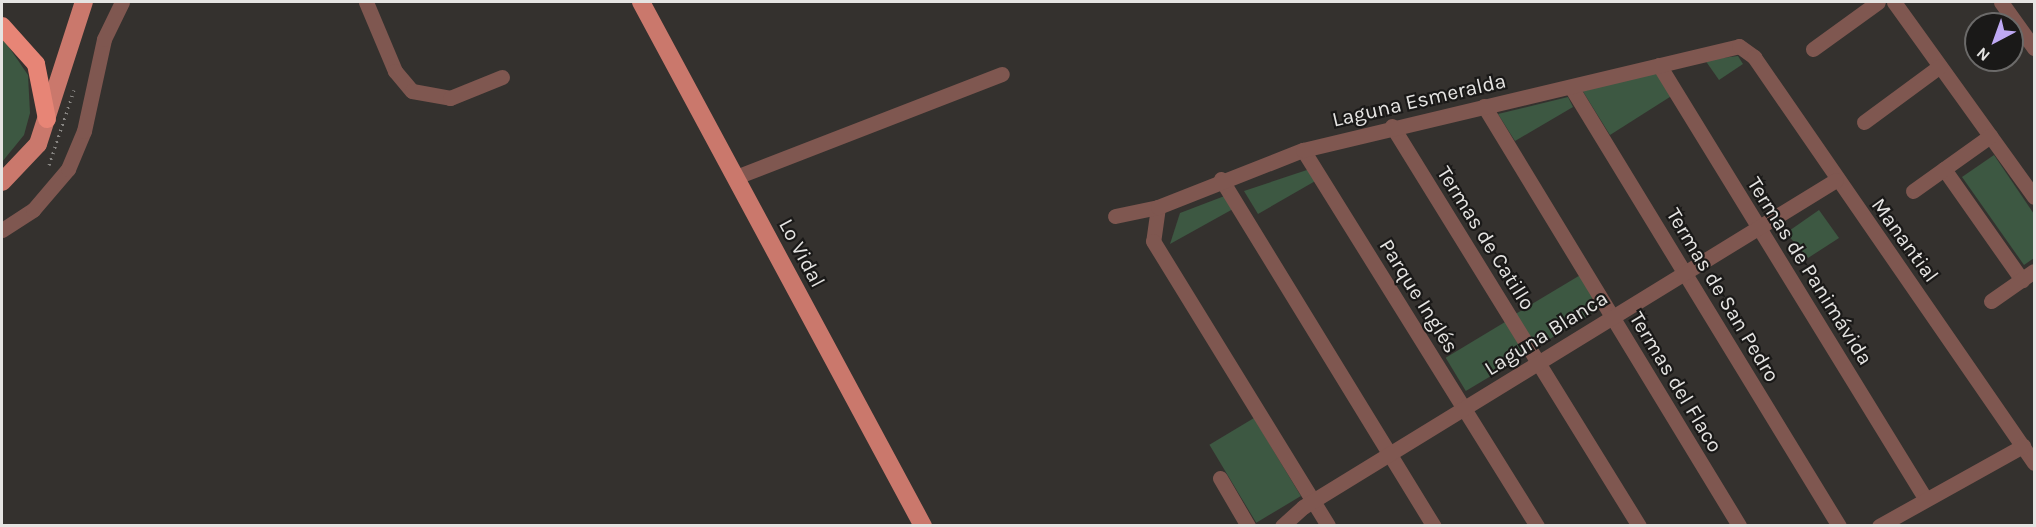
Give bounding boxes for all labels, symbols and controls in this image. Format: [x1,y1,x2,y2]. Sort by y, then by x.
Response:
north arrow [1964,12,2024,72]
text: N [1973,44,1994,65]
street label: Laguna Esmeralda [1330,68,1508,132]
street label: Termas de Catillo [1432,162,1540,314]
street label: Termas de Panimávida [1742,172,1878,370]
street label: Manantial [1866,193,1944,287]
street label: Termas de San Pedro [1661,203,1785,387]
street label: Lo Vidal [773,214,831,292]
street label: Parque Inglés [1374,234,1464,358]
street label: Laguna Blanca [1480,285,1612,381]
street label: Termas del Flaco [1624,307,1728,457]

